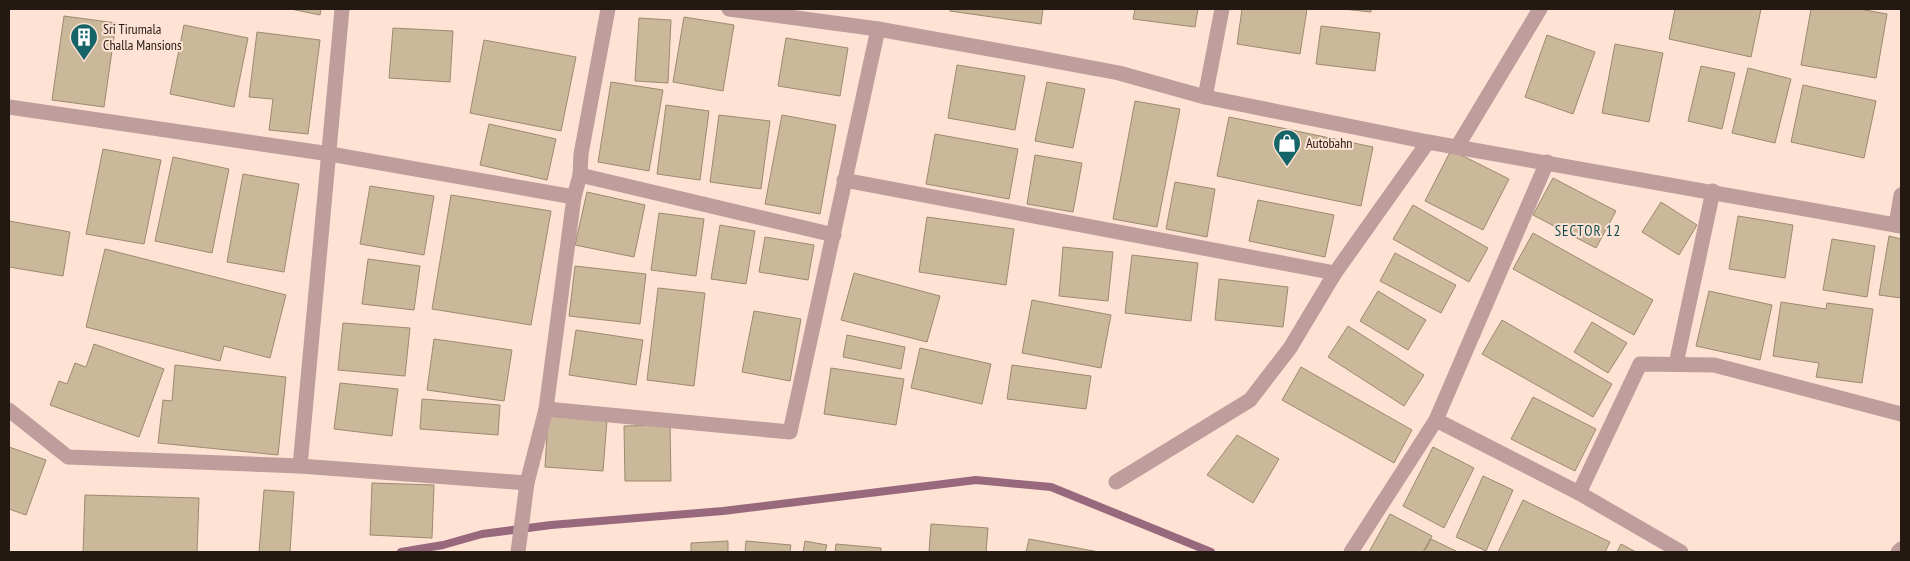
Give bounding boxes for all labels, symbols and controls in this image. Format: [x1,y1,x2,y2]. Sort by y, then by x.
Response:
place label: Sri Tirumala Challa Mansions [103,20,182,54]
building icon: Sri Tirumala Challa Mansions [69,22,99,61]
shop icon: Autobahn [1272,128,1302,167]
place label: Autobahn [1306,134,1352,152]
district label: SECTOR 12 [1555,221,1621,240]

